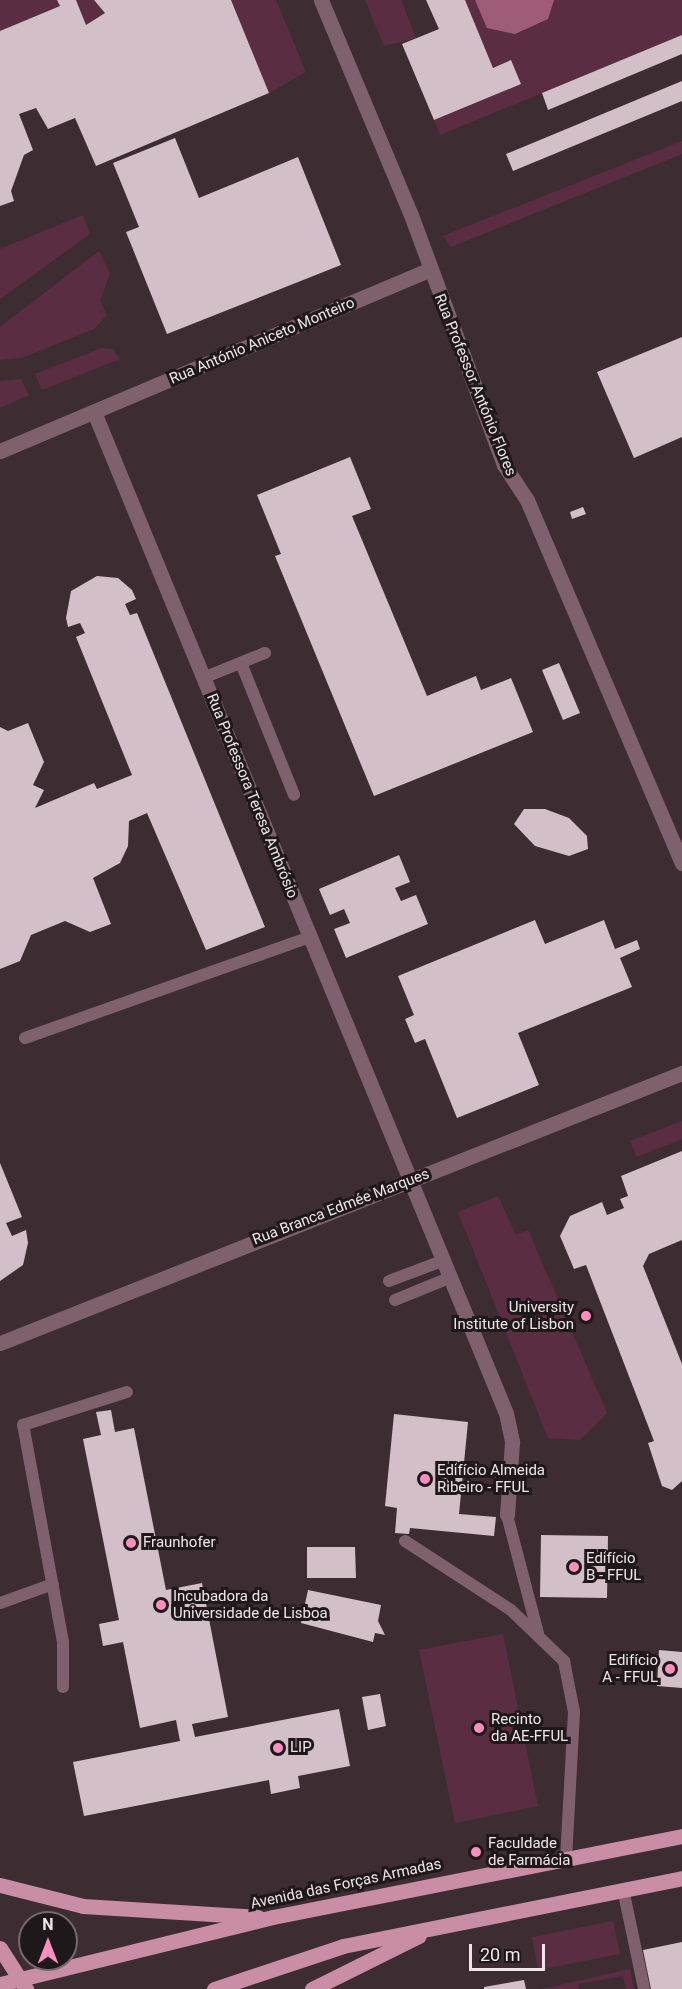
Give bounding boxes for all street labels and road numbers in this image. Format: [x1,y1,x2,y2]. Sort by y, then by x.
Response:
street label: Rua Professor António Flores [430,291,520,479]
street label: Rua António Aniceto Monteiro [167,294,357,388]
street label: Rua Professora Teresa Ambrósio [203,691,301,901]
street label: Rua Branca Edmée Marques [250,1165,432,1249]
street label: Avenida das Forças Armadas [249,1855,443,1913]

